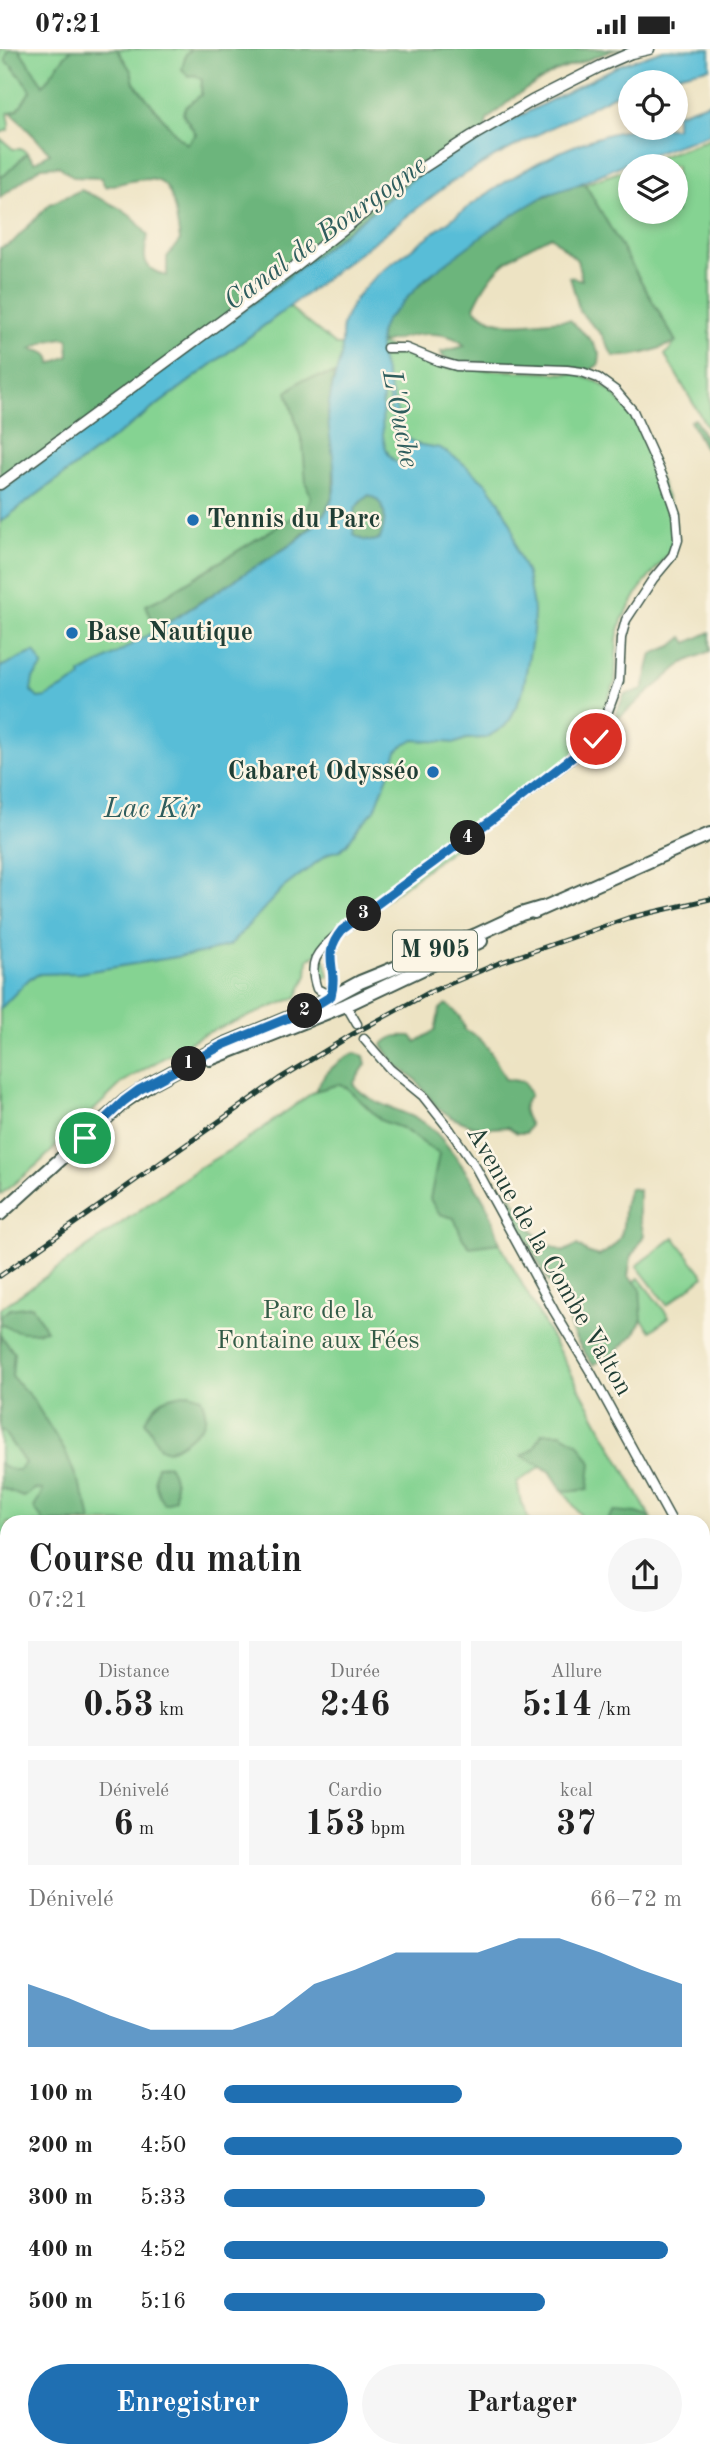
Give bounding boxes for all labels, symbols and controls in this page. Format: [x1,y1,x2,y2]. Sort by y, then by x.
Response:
text: 07:21 [35,12,103,38]
map controls [618,70,688,224]
button: locate [618,70,688,140]
water label: Canal de Bourgogne [220,151,432,317]
button: layers [618,154,688,224]
water label: L'Ouche [376,367,422,470]
place label: Tennis du Parc [207,507,381,533]
marker: Tennis du Parc [185,512,201,528]
place label: Base Nautique [86,620,253,646]
marker: Base Nautique [64,625,80,641]
pin [566,709,626,769]
icon: check [577,720,615,758]
place label: Cabaret Odysséo [228,759,419,785]
marker: Cabaret Odysséo [425,764,441,780]
water label: Lac Kir [103,796,201,824]
pin: 4 [450,821,486,855]
text: 4 [462,828,473,847]
pin: 3 [346,897,382,931]
text: 3 [358,904,369,923]
road number: M 905 [393,931,477,971]
pin: 2 [288,993,322,1028]
text: 2 [299,1001,310,1020]
pin: 1 [172,1047,206,1081]
text: 1 [183,1054,194,1073]
pin [55,1108,115,1168]
icon: arrive [66,1119,104,1157]
street label: Avenue de la Combe Valton [461,1121,637,1401]
park label: Parc de la Fontaine aux Fées [216,1298,420,1354]
button: share [608,1538,682,1612]
text: Course du matin [28,1542,302,1580]
text: 07:21 [28,1589,88,1612]
text: Distance [98,1663,169,1682]
text: Durée [330,1663,380,1682]
text: Allure [551,1663,602,1682]
text: 0.53 [83,1688,154,1723]
text: 2:46 [320,1688,390,1723]
text: 5:14 [522,1688,592,1723]
text: km [154,1701,184,1720]
text: /km [592,1701,631,1720]
text: Dénivelé [98,1782,169,1801]
text: Cardio [328,1782,382,1801]
text: kcal [560,1782,593,1801]
text: 6 [113,1807,134,1842]
text: 153 [305,1807,365,1842]
text: 37 [556,1807,597,1842]
text: m [134,1820,154,1839]
text: bpm [365,1820,405,1839]
text: Dénivelé [28,1888,114,1911]
text: 66–72 m [590,1888,682,1911]
text: 100 m [28,2082,93,2105]
text: 5:40 [140,2082,186,2105]
text: 200 m [28,2134,93,2157]
text: 4:50 [140,2134,186,2157]
text: 300 m [28,2186,93,2209]
text: 5:33 [140,2186,186,2209]
text: 400 m [28,2238,93,2261]
text: 4:52 [140,2238,186,2261]
text: 500 m [28,2290,93,2313]
text: 5:16 [140,2290,186,2313]
button: Enregistrer [28,2364,348,2444]
button: Partager [362,2364,682,2444]

